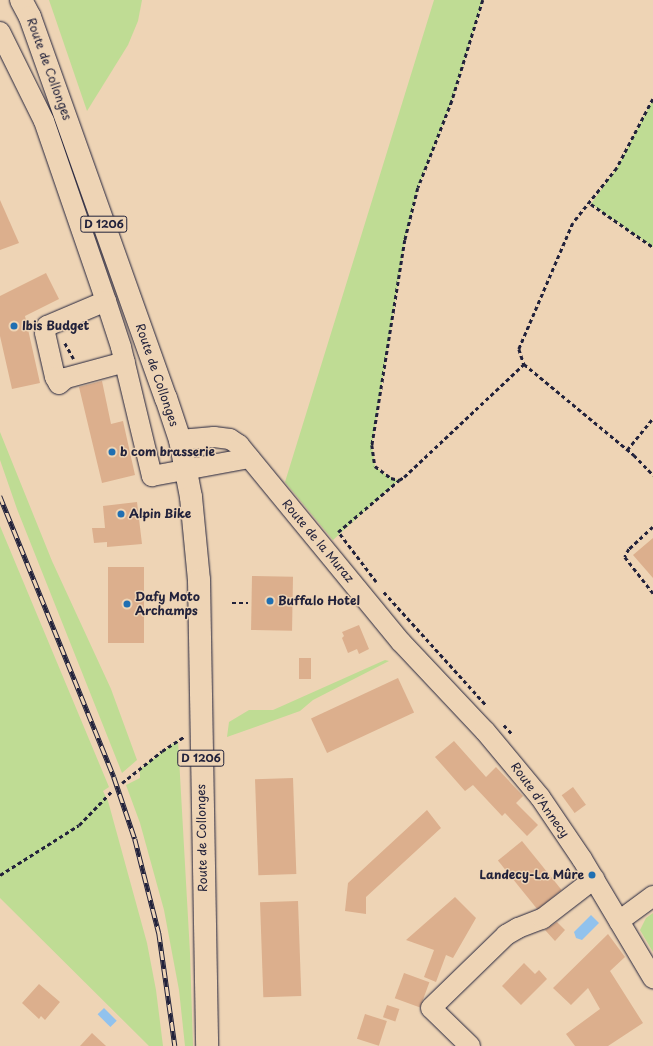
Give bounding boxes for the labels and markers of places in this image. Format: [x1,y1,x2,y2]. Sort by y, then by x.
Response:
place label: Ibis Budget [22,319,90,333]
marker: Ibis Budget [9,321,19,331]
place label: b com brasserie [120,445,215,459]
marker: b com brasserie [107,447,117,457]
place label: Alpin Bike [129,507,192,521]
marker: Alpin Bike [116,509,126,519]
place label: Dafy Moto Archamps [135,590,200,618]
place label: Buffalo Hotel [278,594,360,608]
marker: Buffalo Hotel [265,596,275,606]
marker: Dafy Moto Archamps [122,599,132,609]
place label: Landecy-La Mûre [479,868,584,882]
marker: Landecy-La Mûre [587,870,597,880]

